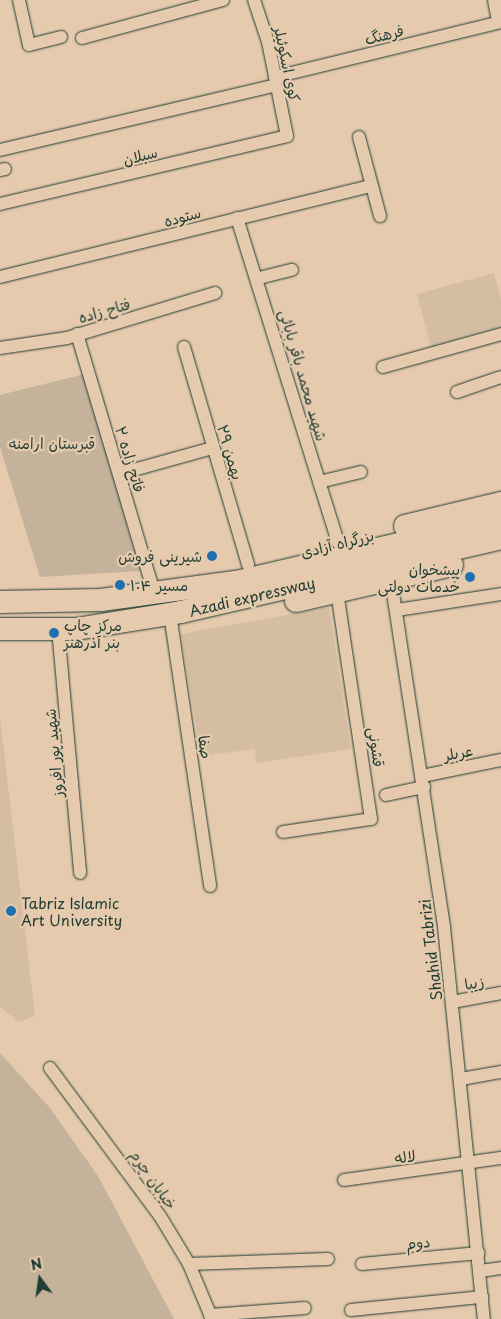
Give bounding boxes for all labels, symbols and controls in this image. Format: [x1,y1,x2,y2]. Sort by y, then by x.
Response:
street label: فرهنگ [362,20,406,48]
street label: کوی اسکوئیلر [271,25,305,103]
street label: سبلان [121,142,159,168]
street label: ستوده [161,202,203,230]
street label: فتاح زاده [76,294,132,326]
street label: شهید محمد باقر بابائی [277,307,331,443]
street label: ۲۹ بهمن [215,422,247,482]
street label: فاتح زاده ۲ [112,424,150,494]
park label: قبرستان ارامنه [9,434,95,452]
street label: بزرگراه آزادی [298,525,376,561]
place label: شیرینی فروش [118,547,202,565]
marker: شیرینی فروش [206,550,218,562]
place label: پیشخوان خدمات دولتی [378,559,460,594]
marker: پیشخوان خدمات دولتی [464,571,476,583]
street label: Azadi expressway [187,573,317,619]
place label: مسیر ۱۰۴ [130,576,188,594]
marker: مسیر ۱۰۴ [114,579,126,591]
place label: مرکز چاپ بنر آذرهنر [64,615,122,650]
marker: مرکز چاپ بنر آذرهنر [48,627,60,639]
street label: شهید پور افروز [40,708,66,798]
street label: قشونی [365,726,389,768]
street label: صفا [195,734,217,760]
street label: عربلر [442,740,474,764]
place label: Tabriz Islamic Art University [21,893,123,928]
street label: Shahid Tabrizi [415,898,445,1002]
marker: Tabriz Islamic Art University [5,905,17,917]
street label: زیبا [463,971,485,993]
street label: خیابان چرم [127,1146,181,1212]
street label: لاله [393,1146,417,1166]
street label: دوم [405,1232,431,1252]
text: N [28,1252,44,1275]
north arrow [15,1254,65,1304]

